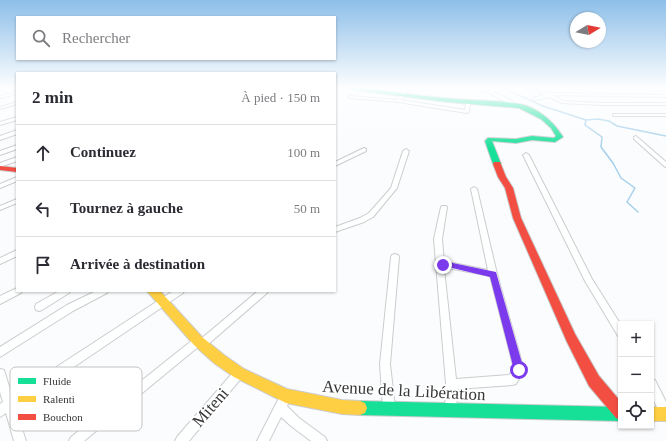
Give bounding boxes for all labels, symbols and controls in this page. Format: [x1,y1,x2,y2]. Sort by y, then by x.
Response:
north arrow [570,12,606,48]
search box [16,16,336,60]
icon: search [30,27,52,49]
text: Rechercher [62,30,130,46]
text: 2 min [32,88,73,107]
text: À pied · 150 m [241,90,320,105]
icon: ahead [32,142,54,164]
text: Continuez [70,144,136,160]
text: 100 m [287,145,320,160]
icon: left [32,198,54,220]
text: Tournez à gauche [70,200,183,216]
text: 50 m [294,201,320,216]
icon: arrive [32,254,54,276]
text: Arrivée à destination [70,256,205,272]
route end [434,256,452,274]
map controls [618,321,654,429]
button: + [618,321,654,357]
button: − [618,357,654,393]
route start [510,361,528,379]
legend [10,367,142,431]
text: Fluide [43,375,71,387]
street label: Avenue de la Libération [322,377,487,404]
street label: Miteni [188,384,233,431]
text: Ralenti [43,393,75,405]
button: locate [618,393,654,429]
text: Bouchon [43,411,83,423]

